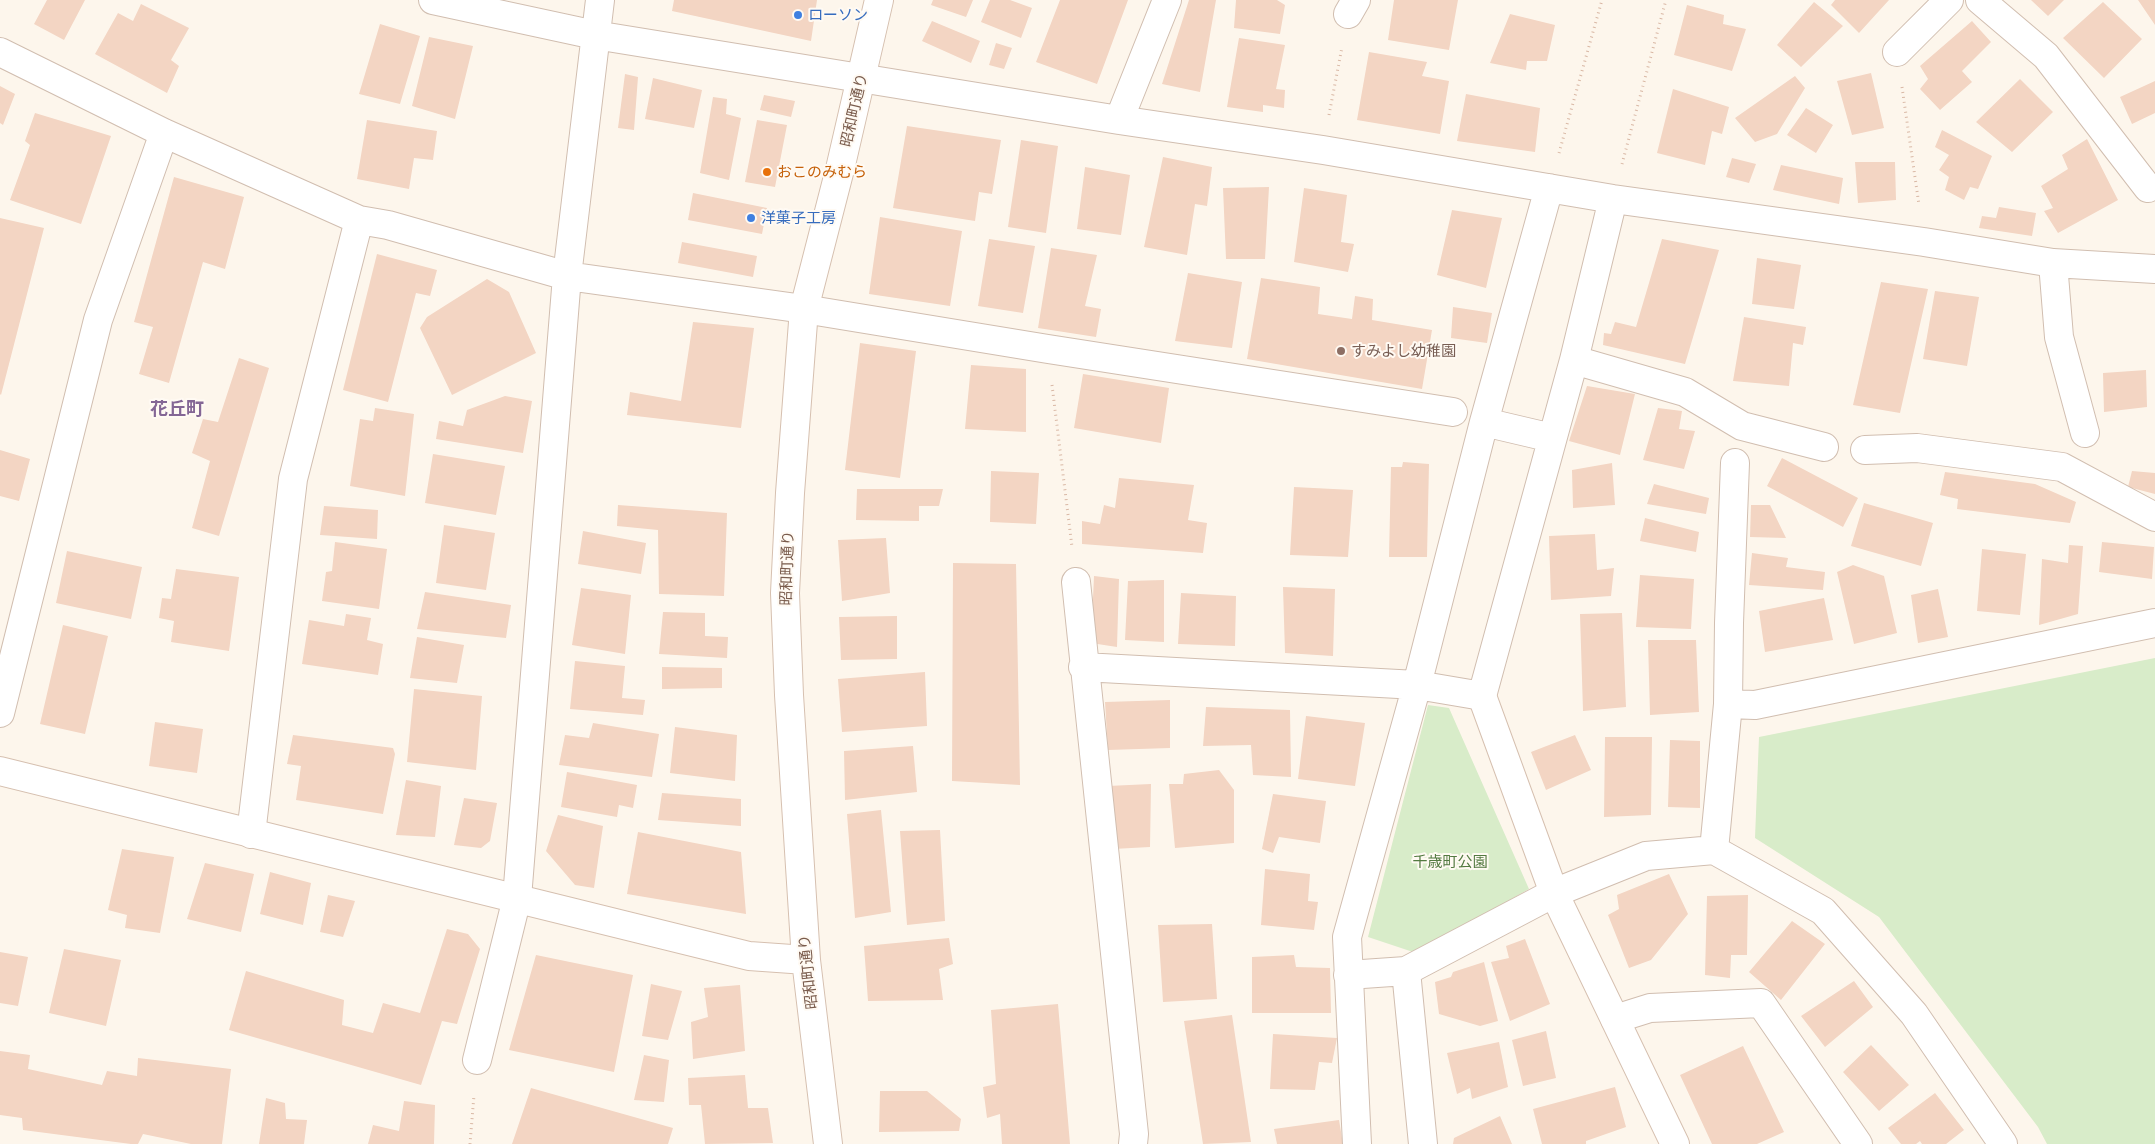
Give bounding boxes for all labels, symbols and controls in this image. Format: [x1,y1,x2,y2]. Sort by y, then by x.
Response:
place label: ローソン [808,6,868,24]
marker: ローソン [792,9,804,21]
street label: 昭和町通り [837,71,871,149]
place label: おこのみむら [777,163,867,181]
marker: おこのみむら [761,166,773,178]
place label: 洋菓子工房 [761,209,836,227]
marker: 洋菓子工房 [745,212,757,224]
place label: すみよし幼稚園 [1351,342,1456,360]
marker: すみよし幼稚園 [1335,345,1347,357]
district label: 花丘町 [150,398,204,420]
street label: 昭和町通り [777,530,797,606]
park label: 千歳町公園 [1413,853,1487,871]
street label: 昭和町通り [795,934,821,1010]

